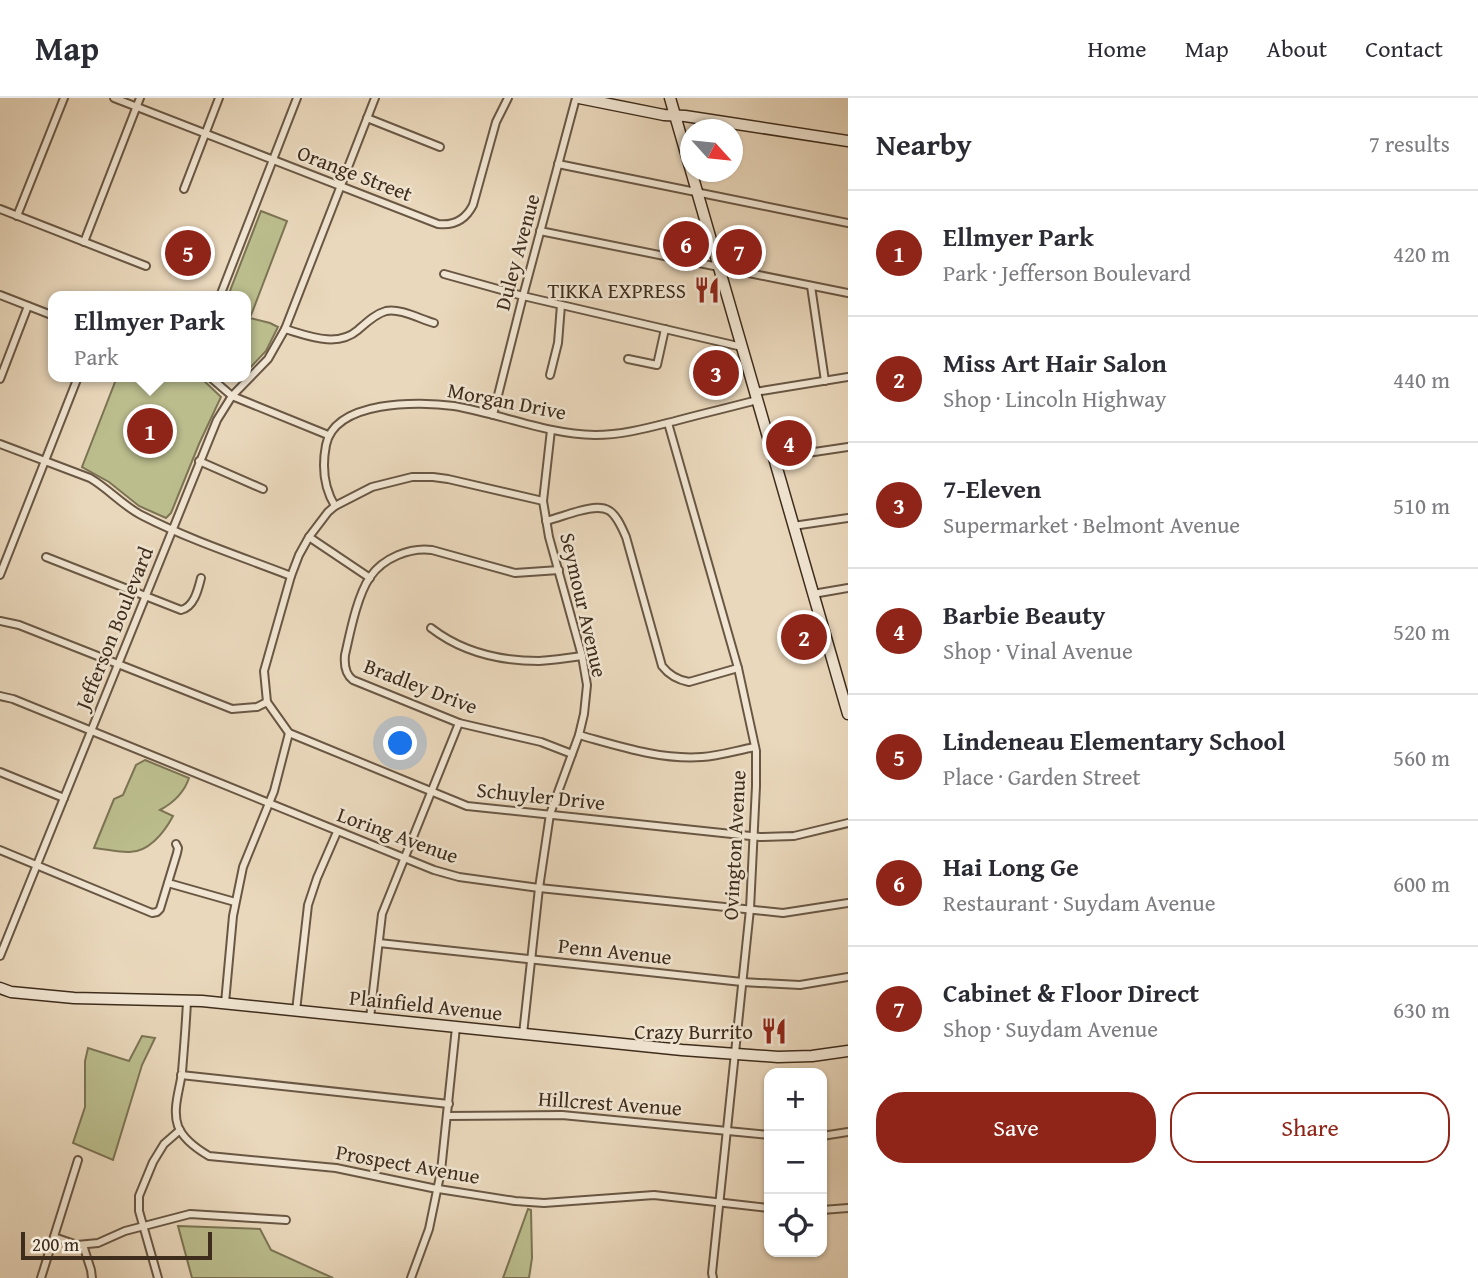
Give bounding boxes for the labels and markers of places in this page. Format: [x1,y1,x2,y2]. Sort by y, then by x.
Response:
pin: 6 [663,218,709,270]
pin: 7 [716,226,762,278]
pin: 5 [165,227,211,279]
place label: TIKKA EXPRESS [547,275,686,306]
restaurant icon: TIKKA EXPRESS [692,275,722,305]
pin: 3 [693,347,739,399]
pin: 1 [127,405,173,457]
pin: 4 [766,417,812,469]
pin: 2 [781,611,827,663]
place label: Crazy Burrito [634,1016,753,1047]
restaurant icon: Crazy Burrito [759,1016,789,1046]

